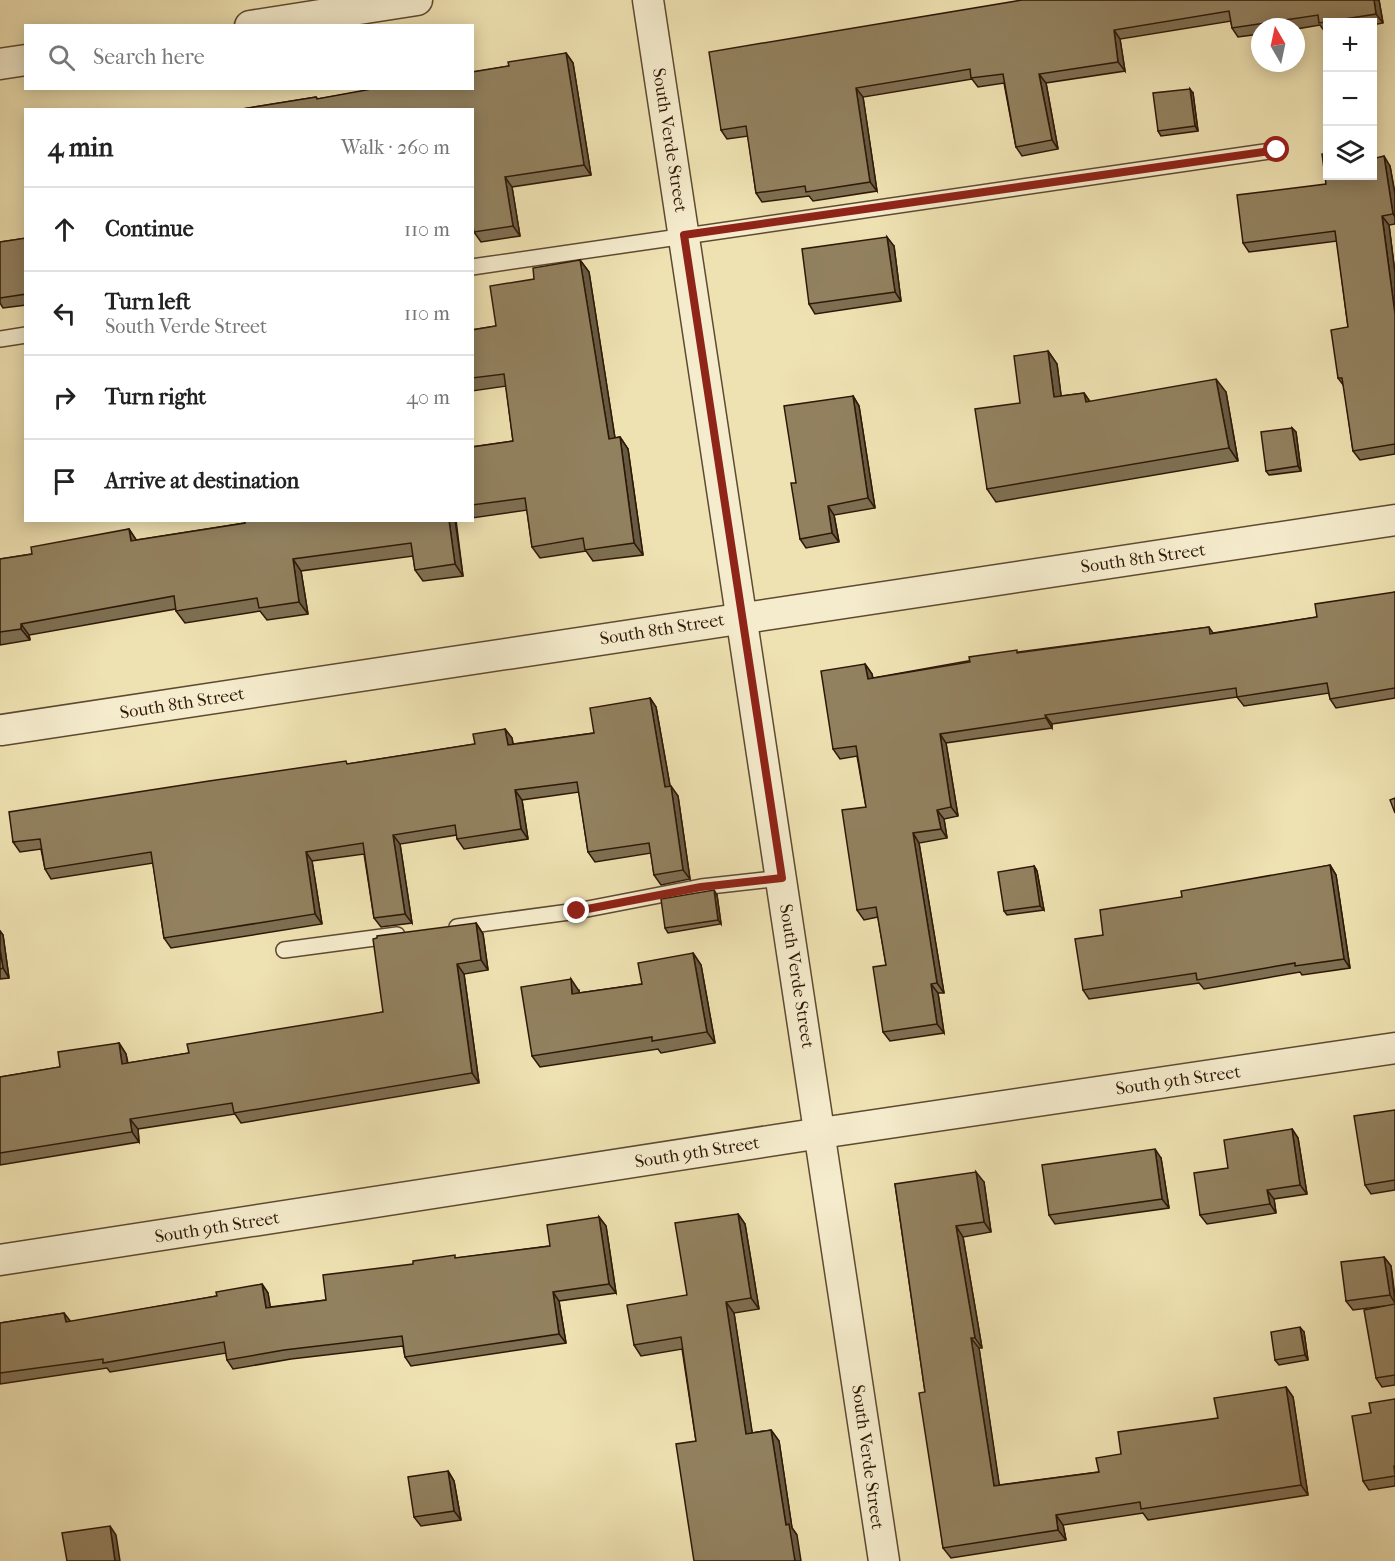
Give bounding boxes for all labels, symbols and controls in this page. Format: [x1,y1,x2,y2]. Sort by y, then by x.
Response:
north arrow [1251,18,1305,72]
map controls [1323,18,1377,180]
button: + [1323,18,1377,72]
search box [24,24,474,90]
icon: search [45,41,78,74]
text: Search here [93,44,205,70]
street label: South Verde Street [648,66,691,214]
button: − [1323,72,1377,126]
button: layers [1323,126,1377,180]
text: 4 min [48,132,113,163]
text: Walk · 260 m [341,136,450,159]
route start [1263,136,1289,162]
icon: ahead [48,213,81,246]
text: Continue [105,216,194,242]
text: 110 m [404,218,450,241]
text: Turn left [105,289,191,315]
icon: left [48,297,81,330]
text: 110 m [404,302,450,325]
text: South Verde Street [105,315,267,338]
icon: right [48,381,81,414]
text: Turn right [105,384,206,410]
text: 40 m [406,386,450,409]
icon: arrive [48,465,81,498]
text: Arrive at destination [105,468,299,494]
street label: South 8th Street [1079,539,1207,578]
street label: South 8th Street [598,609,726,650]
street label: South 8th Street [118,683,246,724]
route end [563,897,589,923]
street label: South Verde Street [775,902,818,1050]
street label: South 9th Street [1114,1061,1243,1100]
street label: South 9th Street [633,1132,762,1173]
street label: South 9th Street [153,1207,282,1248]
street label: South Verde Street [847,1383,888,1531]

